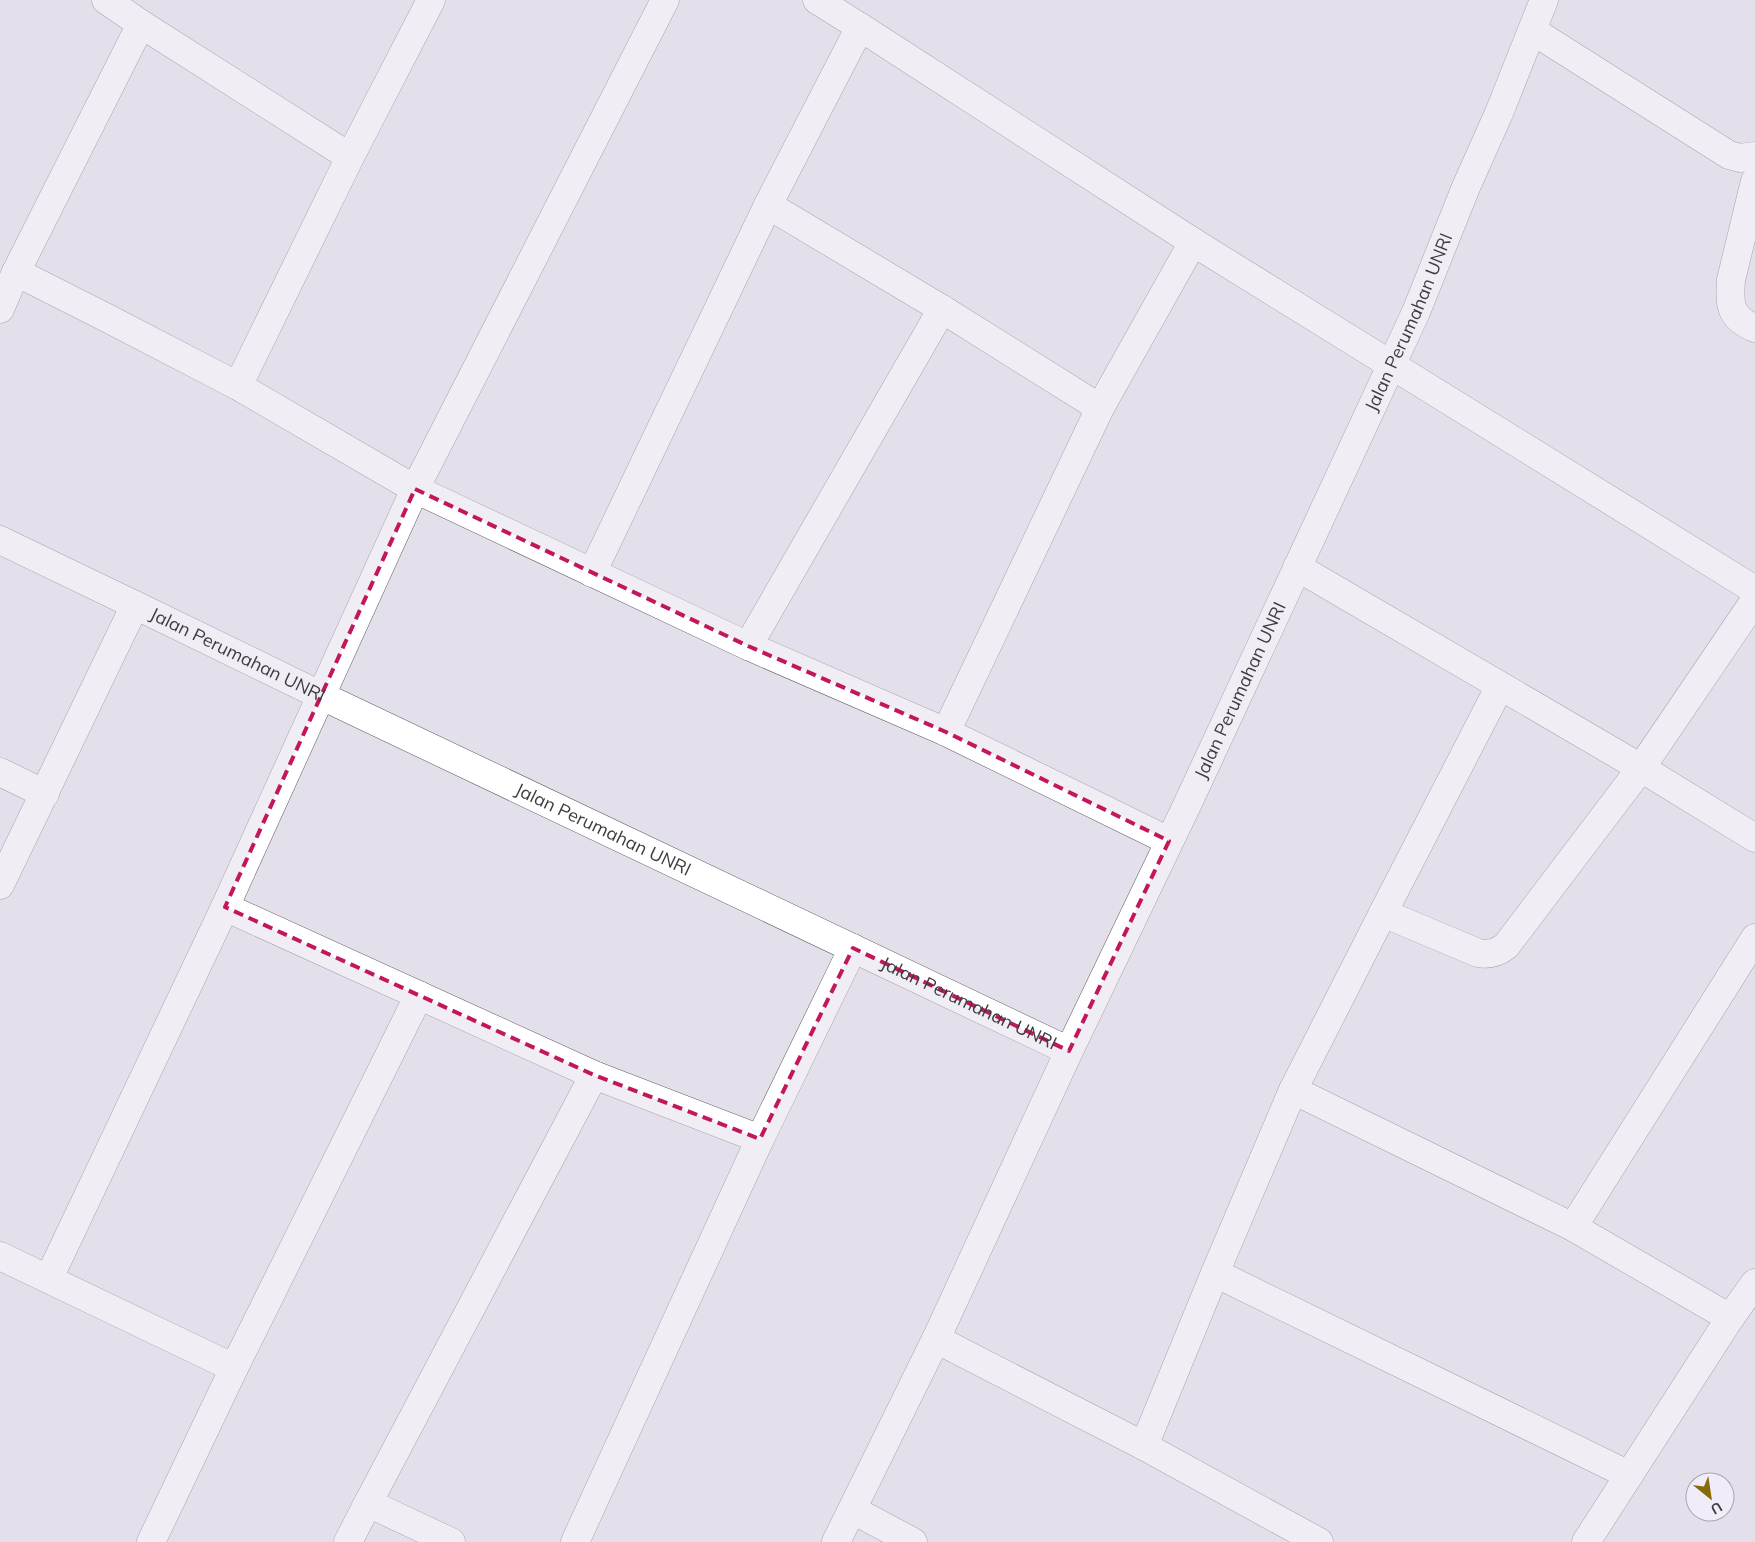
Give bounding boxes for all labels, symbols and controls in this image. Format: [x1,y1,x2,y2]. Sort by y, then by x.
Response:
street label: Jalan Perumahan UNRI [1359,230,1457,415]
street label: Jalan Perumahan UNRI [1189,598,1291,782]
street label: Jalan Perumahan UNRI [146,602,329,707]
street label: Jalan Perumahan UNRI [512,777,695,881]
street label: Jalan Perumahan UNRI [877,951,1061,1055]
north arrow [1685,1472,1735,1522]
text: U [1708,1498,1725,1519]

